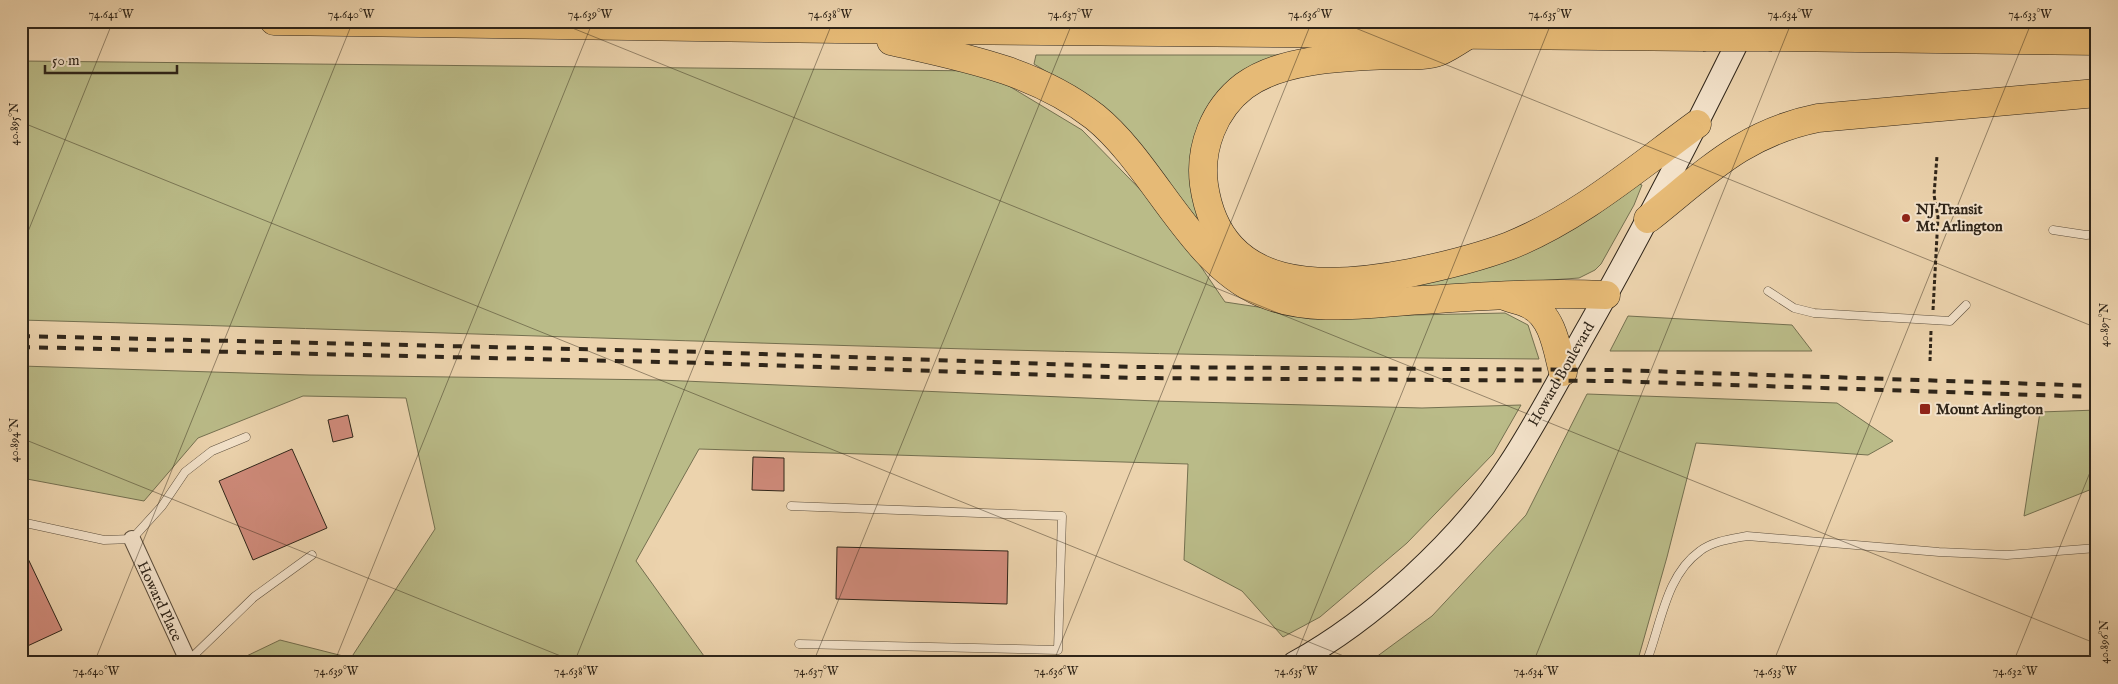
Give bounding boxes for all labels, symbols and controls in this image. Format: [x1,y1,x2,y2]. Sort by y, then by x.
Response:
text: 74.641°W [89,7,134,22]
text: 74.640°W [328,7,375,22]
text: 74.639°W [568,7,613,22]
text: 74.638°W [808,7,852,22]
text: 74.637°W [1048,7,1093,22]
text: 74.636°W [1288,7,1333,22]
text: 74.635°W [1528,7,1572,22]
text: 74.634°W [1768,7,1813,22]
text: 74.633°W [2008,7,2052,22]
scale bar [45,42,178,74]
text: 50 m [52,51,80,70]
text: 40.895°N [7,102,22,145]
place label: NJ Transit Mt. Arlington [1915,200,2003,236]
marker: NJ Transit Mt. Arlington [1900,212,1912,224]
text: 40.897°N [2097,302,2112,347]
street label: Howard Boulevard [1524,318,1599,430]
place label: Mount Arlington [1936,400,2043,419]
marker: Mount Arlington [1918,402,1932,416]
text: 40.894°N [7,417,22,462]
street label: Howard Place [133,558,186,644]
text: 40.896°N [2097,620,2112,664]
text: 74.640°W [73,664,120,679]
text: 74.639°W [314,664,359,679]
text: 74.638°W [554,664,598,679]
text: 74.637°W [794,664,839,679]
text: 74.636°W [1034,664,1079,679]
text: 74.635°W [1274,664,1318,679]
text: 74.634°W [1514,664,1559,679]
text: 74.633°W [1753,664,1797,679]
text: 74.632°W [1993,664,2038,679]

